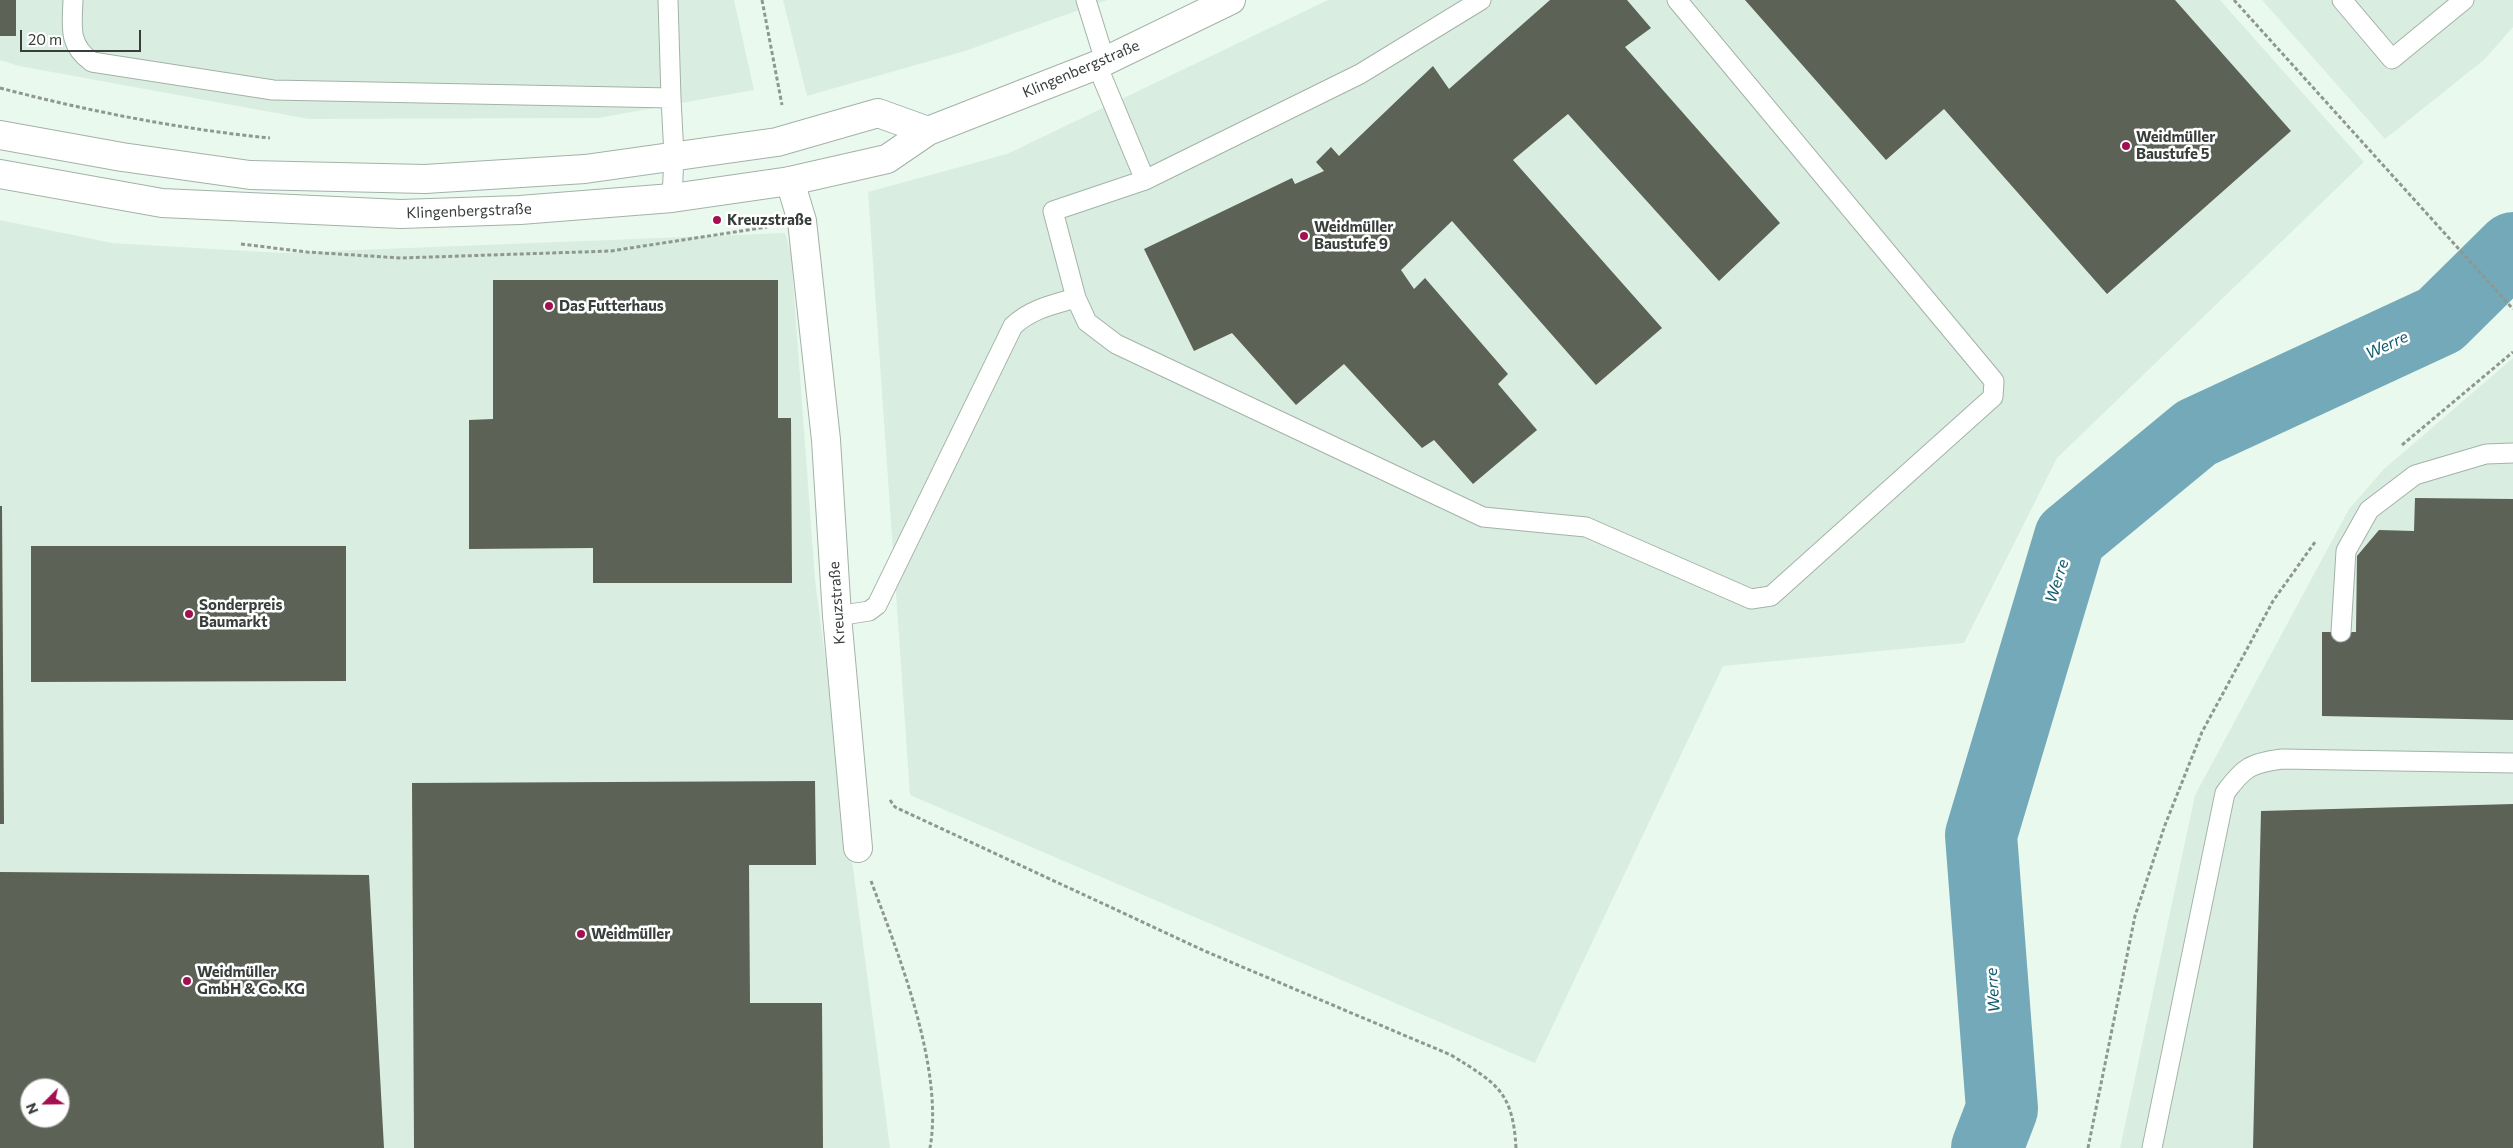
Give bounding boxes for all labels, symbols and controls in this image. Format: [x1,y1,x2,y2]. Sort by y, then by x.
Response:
scale bar [22,20,144,52]
text: 20 m [28,30,62,48]
street label: Klingenbergstraße [1020,36,1142,102]
place label: Weidmüller Baustufe 5 [2136,128,2215,163]
marker: Weidmüller Baustufe 5 [2120,140,2132,152]
street label: Klingenbergstraße [406,200,532,222]
place label: Kreuzstraße [727,211,812,229]
marker: Kreuzstraße [711,214,723,226]
place label: Weidmüller Baustufe 9 [1314,218,1393,253]
marker: Weidmüller Baustufe 9 [1298,230,1310,242]
place label: Das Futterhaus [559,297,664,315]
marker: Das Futterhaus [543,300,555,312]
water label: Werre [2363,327,2411,363]
water label: Werre [2041,557,2073,605]
street label: Kreuzstraße [825,561,849,645]
place label: Sonderpreis Baumarkt [199,596,282,631]
marker: Sonderpreis Baumarkt [183,608,195,620]
place label: Weidmüller [591,925,670,943]
marker: Weidmüller [575,928,587,940]
place label: Weidmüller GmbH & Co. KG [197,963,305,998]
water label: Werre [1982,967,2004,1013]
marker: Weidmüller GmbH & Co. KG [181,975,193,987]
north arrow [20,1078,70,1128]
text: N [22,1101,42,1117]

